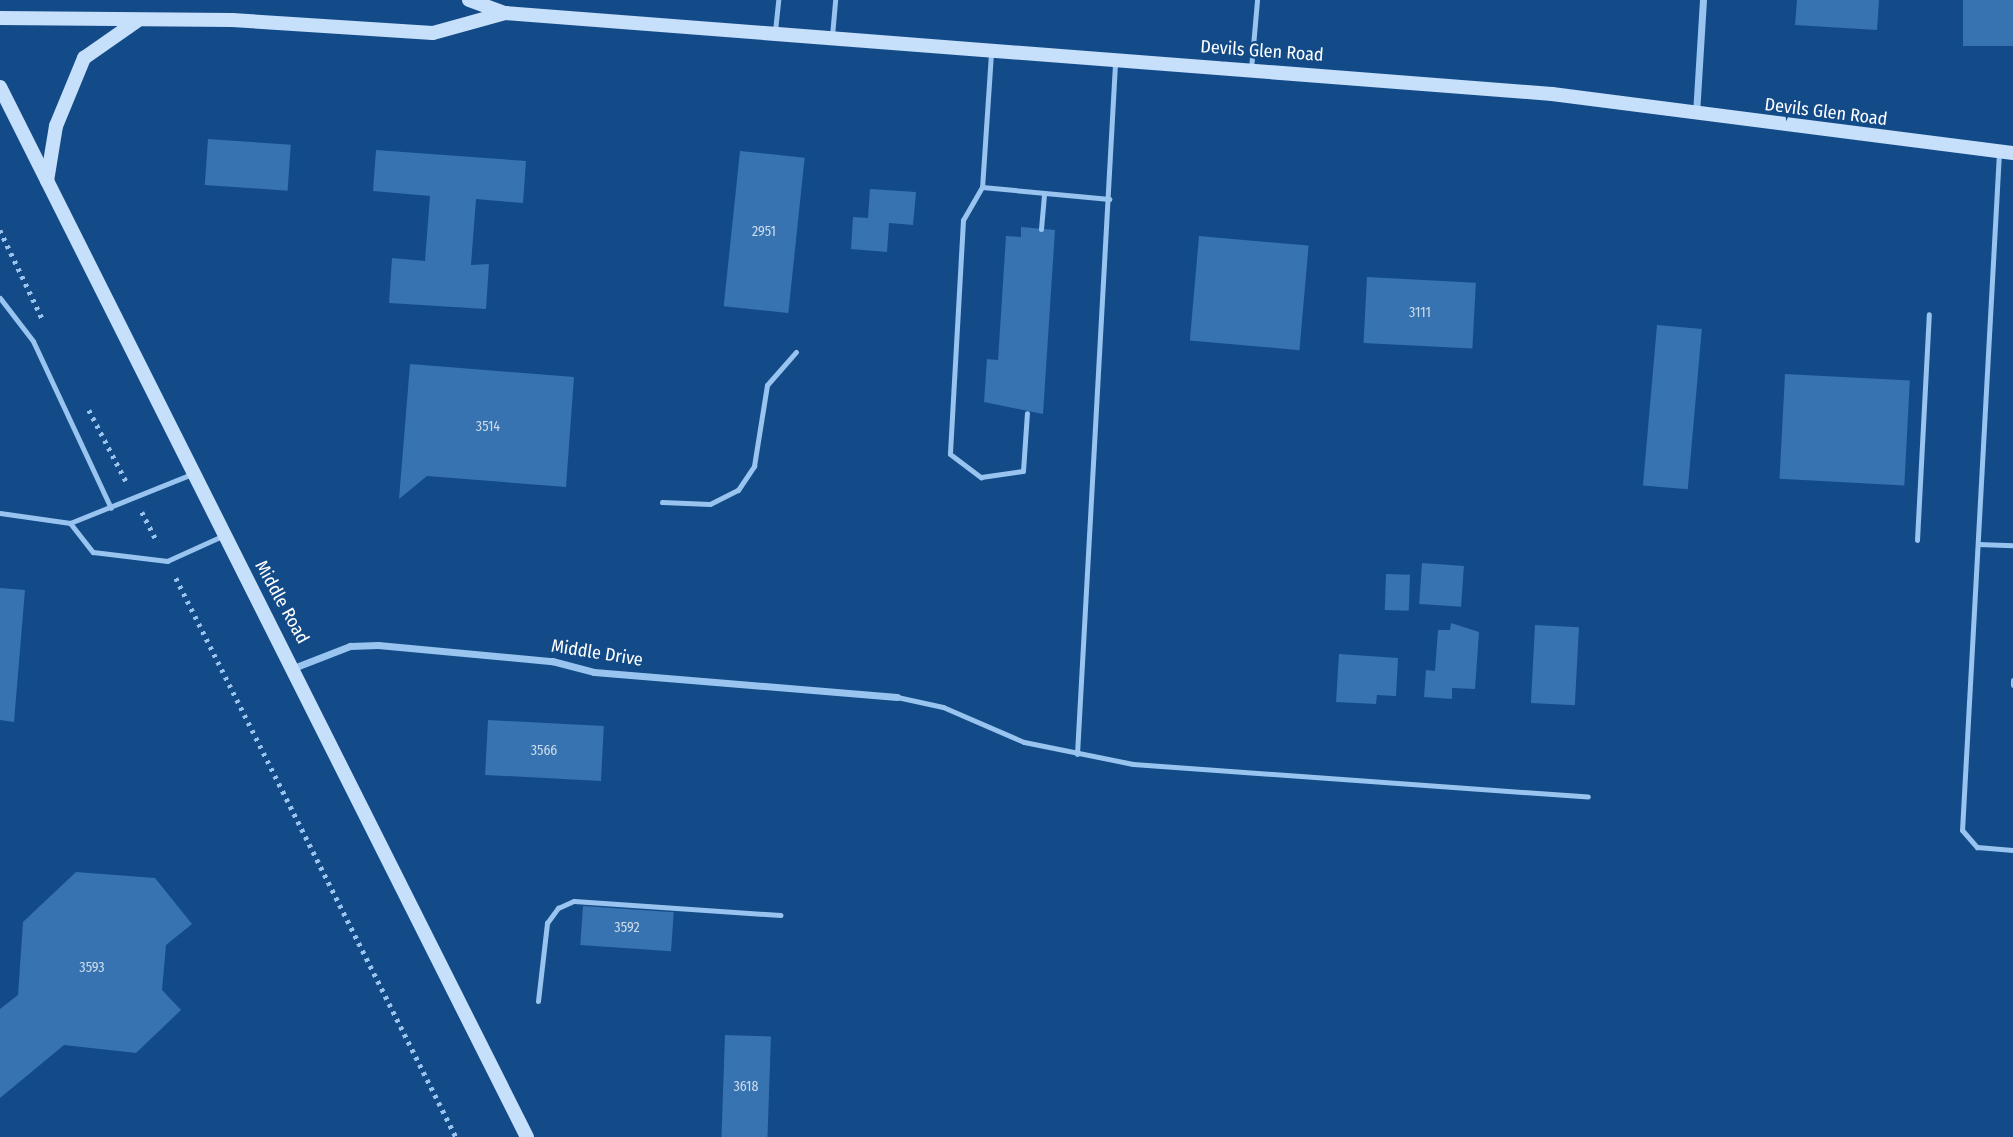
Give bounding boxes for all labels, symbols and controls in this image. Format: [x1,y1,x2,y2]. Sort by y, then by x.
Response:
street label: Devils Glen Road [1200,36,1324,66]
street label: Devils Glen Road [1763,94,1889,130]
house number: 2951 [752,224,776,240]
house number: 3111 [1409,305,1431,321]
house number: 3514 [476,419,500,435]
street label: Middle Road [250,557,314,647]
street label: Middle Drive [550,635,644,671]
house number: 3566 [531,743,557,759]
house number: 3592 [614,920,640,936]
house number: 3593 [79,960,105,976]
house number: 3618 [733,1079,759,1095]

